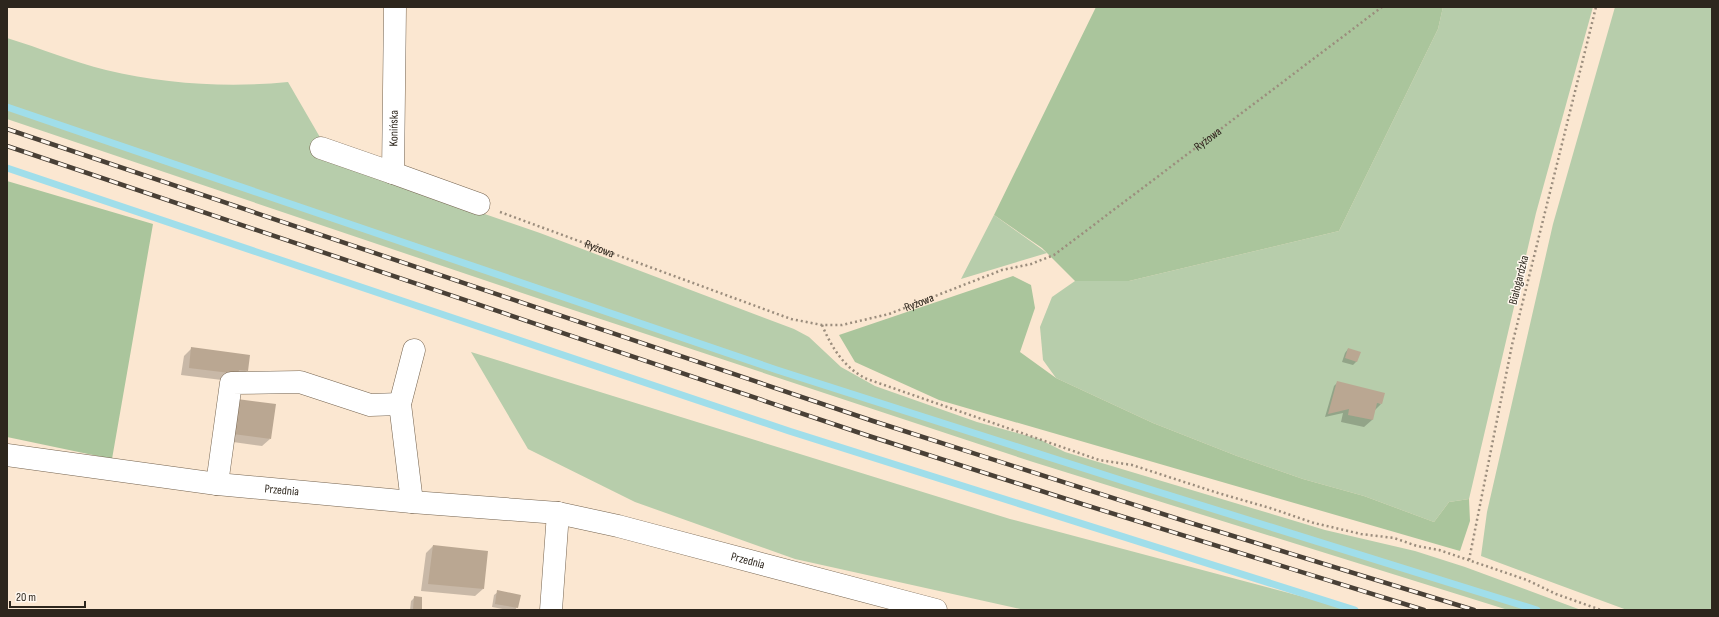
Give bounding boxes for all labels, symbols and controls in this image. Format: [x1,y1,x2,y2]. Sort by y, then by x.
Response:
street label: Konińska [386,110,401,146]
street label: Ryżowa [1191,124,1224,154]
street label: Ryżowa [583,236,617,261]
street label: Białogardzka [1506,253,1532,306]
street label: Ryżowa [902,290,936,315]
street label: Przednia [264,481,300,499]
street label: Przednia [729,549,767,572]
scale bar [10,583,85,609]
text: 20 m [16,590,36,605]

